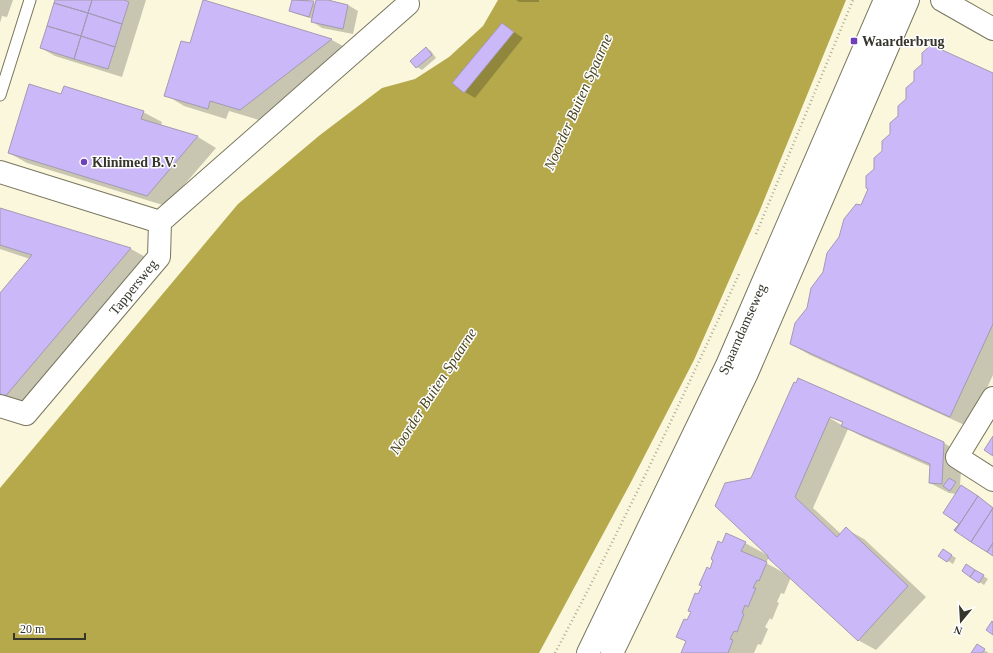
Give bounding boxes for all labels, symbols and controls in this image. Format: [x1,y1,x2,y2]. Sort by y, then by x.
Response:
water label: Noorder Buiten Spaarne [540,31,615,173]
place label: Waarderbrug [862,34,944,49]
marker: Waarderbrug [849,36,859,46]
place label: Klinimed B.V. [92,155,176,170]
marker: Klinimed B.V. [79,157,89,167]
street label: Tappersweg [106,256,160,318]
street label: Spaarndamseweg [716,281,769,377]
water label: Noorder Buiten Spaarne [386,325,480,458]
north arrow [941,601,981,641]
scale bar [14,615,85,641]
text: 20 m [20,622,45,636]
text: N [952,624,964,637]

